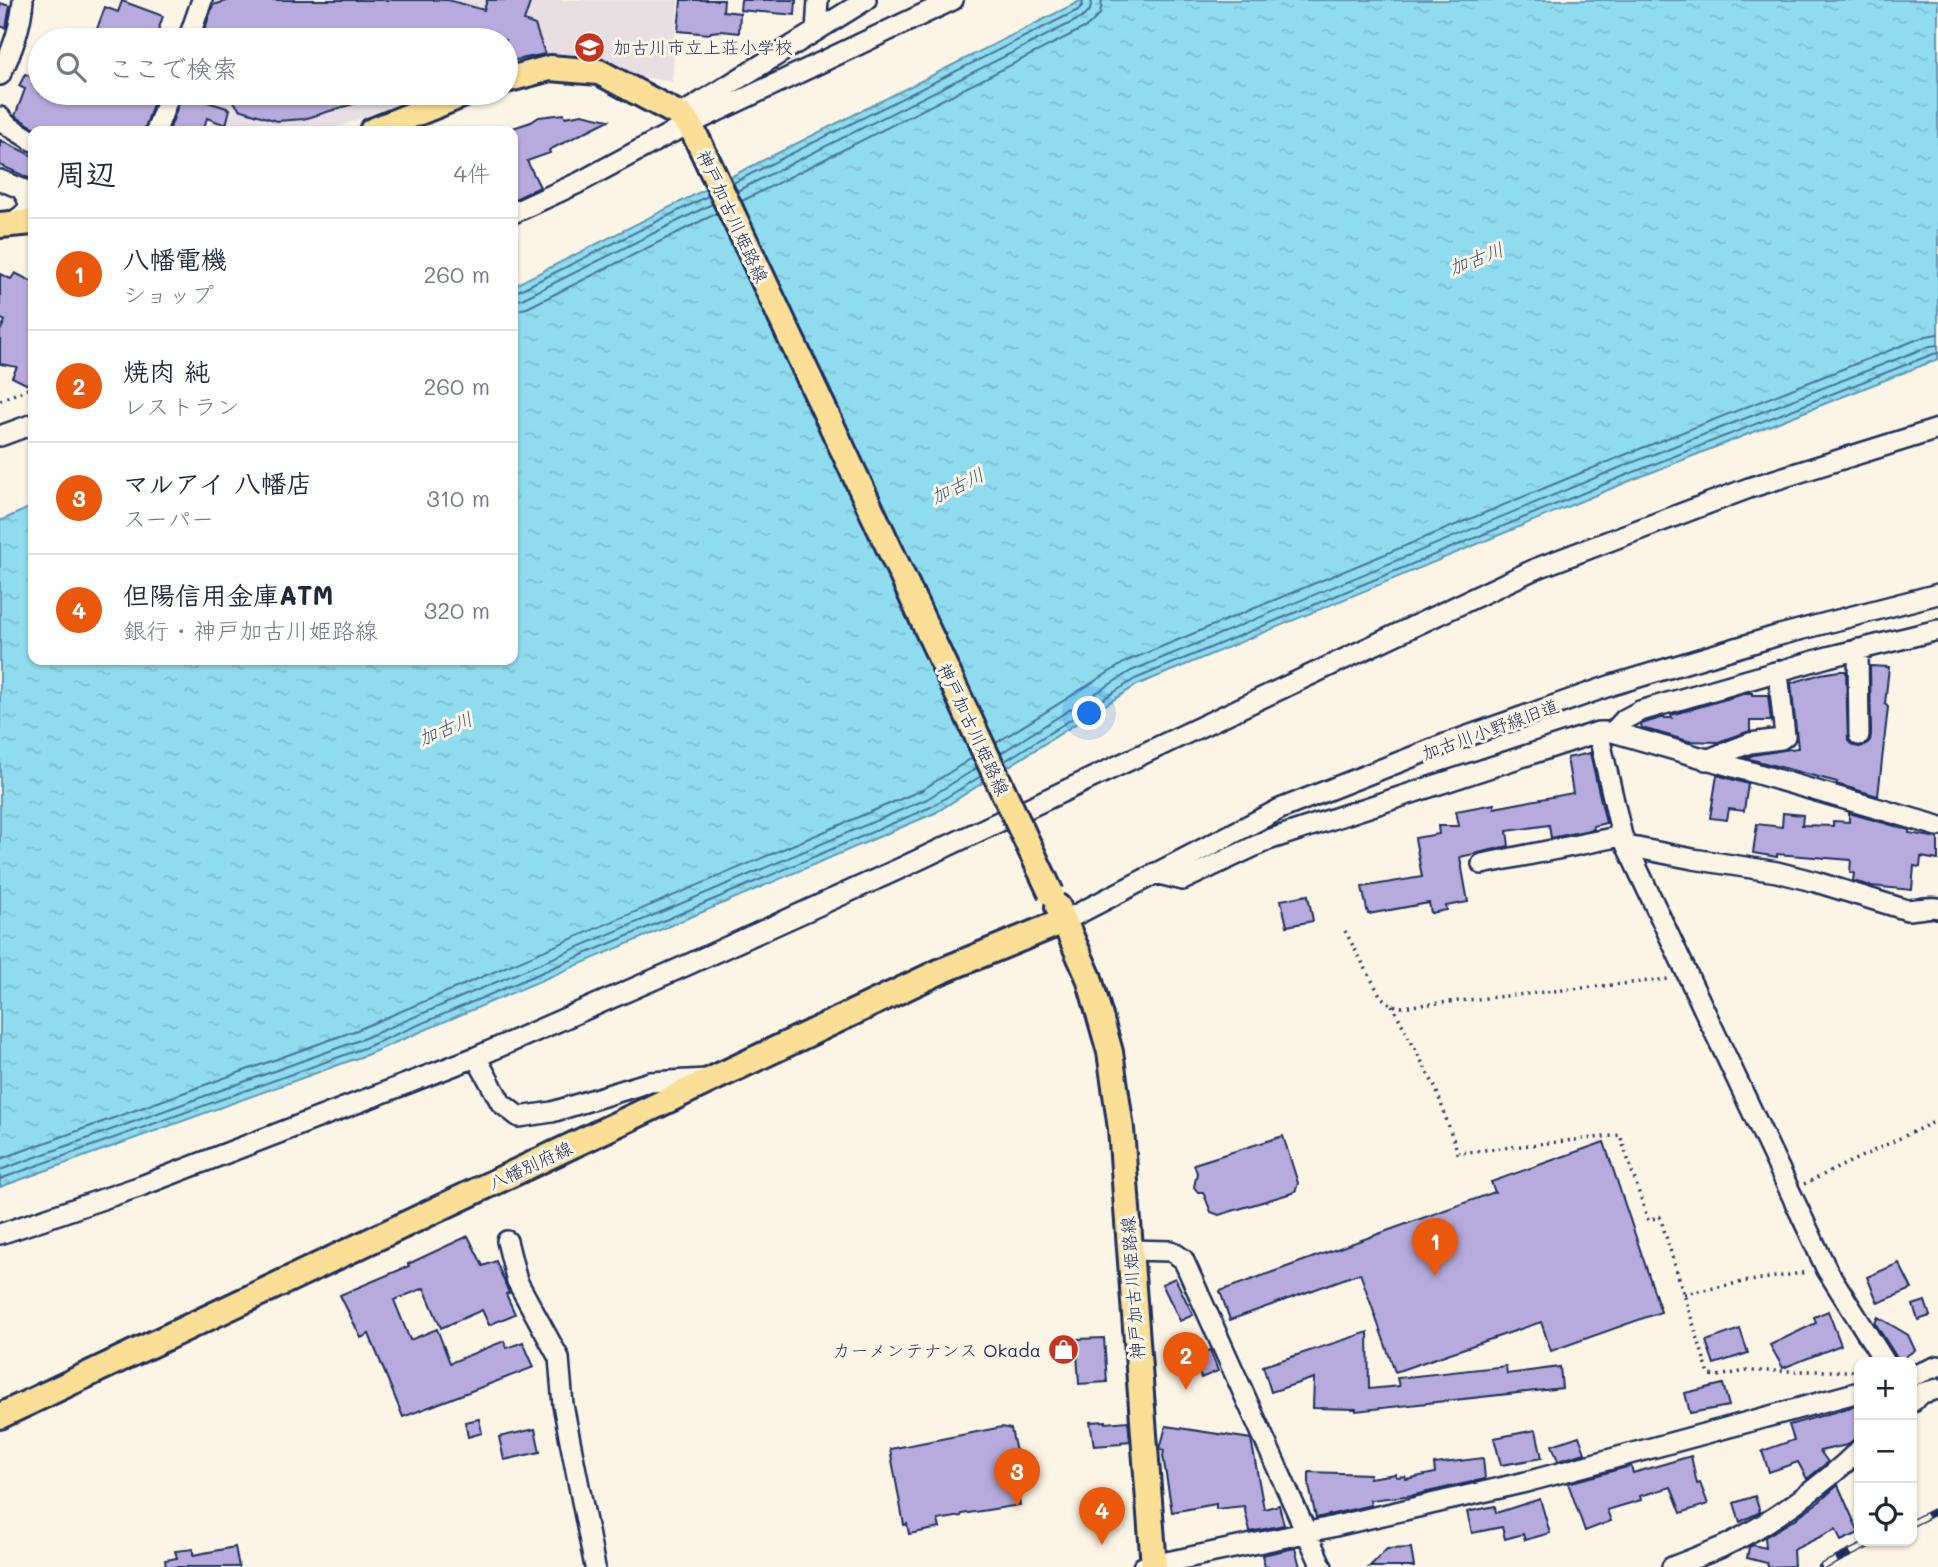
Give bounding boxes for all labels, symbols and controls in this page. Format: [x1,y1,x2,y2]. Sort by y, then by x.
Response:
search box [28,28,518,105]
school or university icon: 加古川市立上荘小学校 [573,30,607,64]
place label: 加古川市立上荘小学校 [613,35,793,59]
icon: search [52,48,90,86]
text: ここで検索 [108,51,238,85]
street label: 神戸加古川姫路線 [692,146,774,286]
text: 周辺 [56,153,116,193]
text: 4件 [453,158,490,188]
water label: 加古川 [1445,236,1507,280]
text: 八幡電機 [123,242,227,276]
text: 1 [74,259,84,289]
text: 260 m [423,259,490,289]
text: ショップ [123,279,214,309]
text: 焼肉 純 [123,354,210,388]
text: 2 [73,371,85,401]
text: 260 m [423,371,490,401]
text: レストラン [123,391,240,421]
water label: 加古川 [926,461,988,509]
text: マルアイ 八幡店 [123,466,312,500]
text: 3 [72,483,86,513]
text: 310 m [426,483,490,513]
text: スーパー [123,503,214,533]
text: 但陽信用金庫ATM [123,578,334,612]
text: 4 [72,595,86,625]
text: 320 m [424,595,490,625]
text: 銀行 · 神戸加古川姫路線 [123,615,378,645]
street label: 神戸加古川姫路線 [933,659,1015,799]
street label: 加古川小野線旧道 [1418,693,1562,765]
your location [1072,696,1106,730]
water label: 加古川 [414,705,476,751]
street label: 八幡別府線 [484,1135,576,1195]
street label: 神戸加古川姫路線 [1115,1215,1149,1361]
pin: 1 [1412,1218,1458,1276]
pin: 2 [1163,1332,1209,1390]
shop icon: カーメンテナンス Okada [1047,1333,1081,1367]
place label: カーメンテナンス Okada [833,1338,1041,1362]
map controls [1854,1357,1917,1546]
button: + [1854,1357,1917,1420]
button: − [1854,1420,1917,1483]
pin: 3 [994,1448,1040,1506]
button: locate [1854,1483,1917,1546]
pin: 4 [1079,1487,1125,1545]

